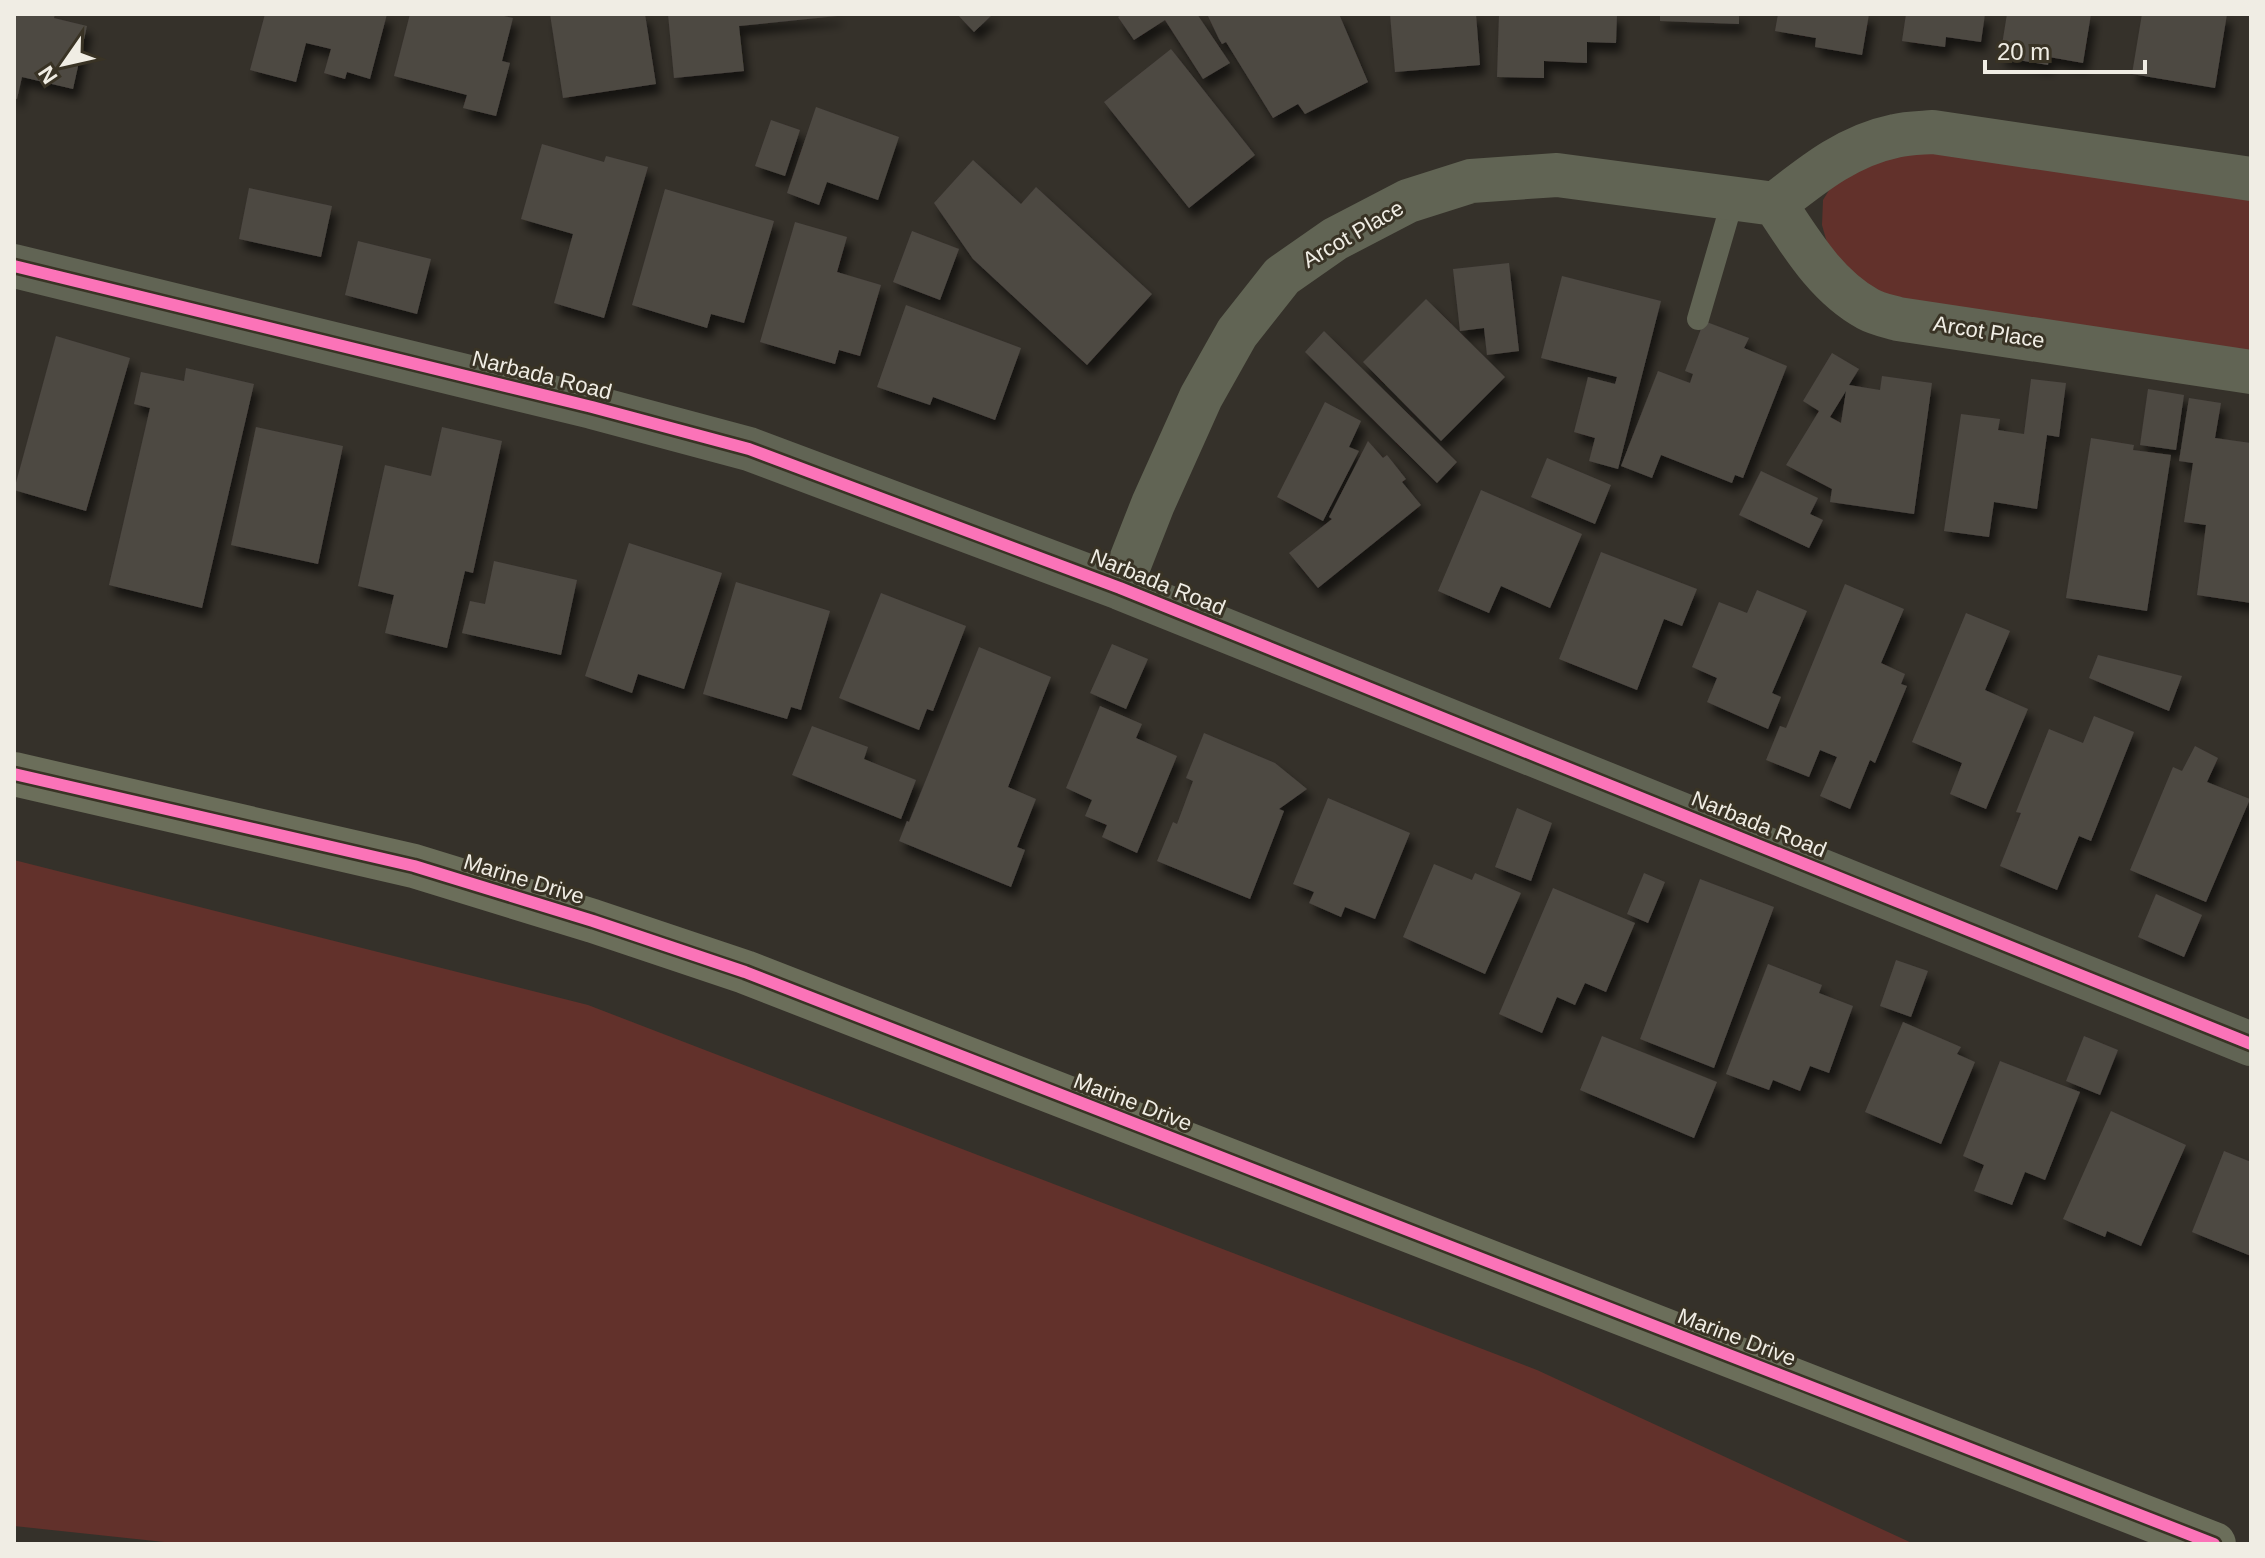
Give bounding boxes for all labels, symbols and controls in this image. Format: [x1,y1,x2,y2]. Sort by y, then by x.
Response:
north arrow [24,24,104,104]
scale bar [1985,24,2145,74]
text: 20 m [1997,38,2050,65]
text: N [33,61,63,88]
street label: Arcot Place [1298,195,1408,273]
street label: Arcot Place [1931,311,2047,353]
street label: Narbada Road [470,346,614,404]
street label: Narbada Road [1087,544,1229,620]
street label: Narbada Road [1688,786,1830,862]
street label: Marine Drive [461,849,587,909]
street label: Marine Drive [1070,1068,1196,1136]
street label: Marine Drive [1674,1303,1800,1371]

